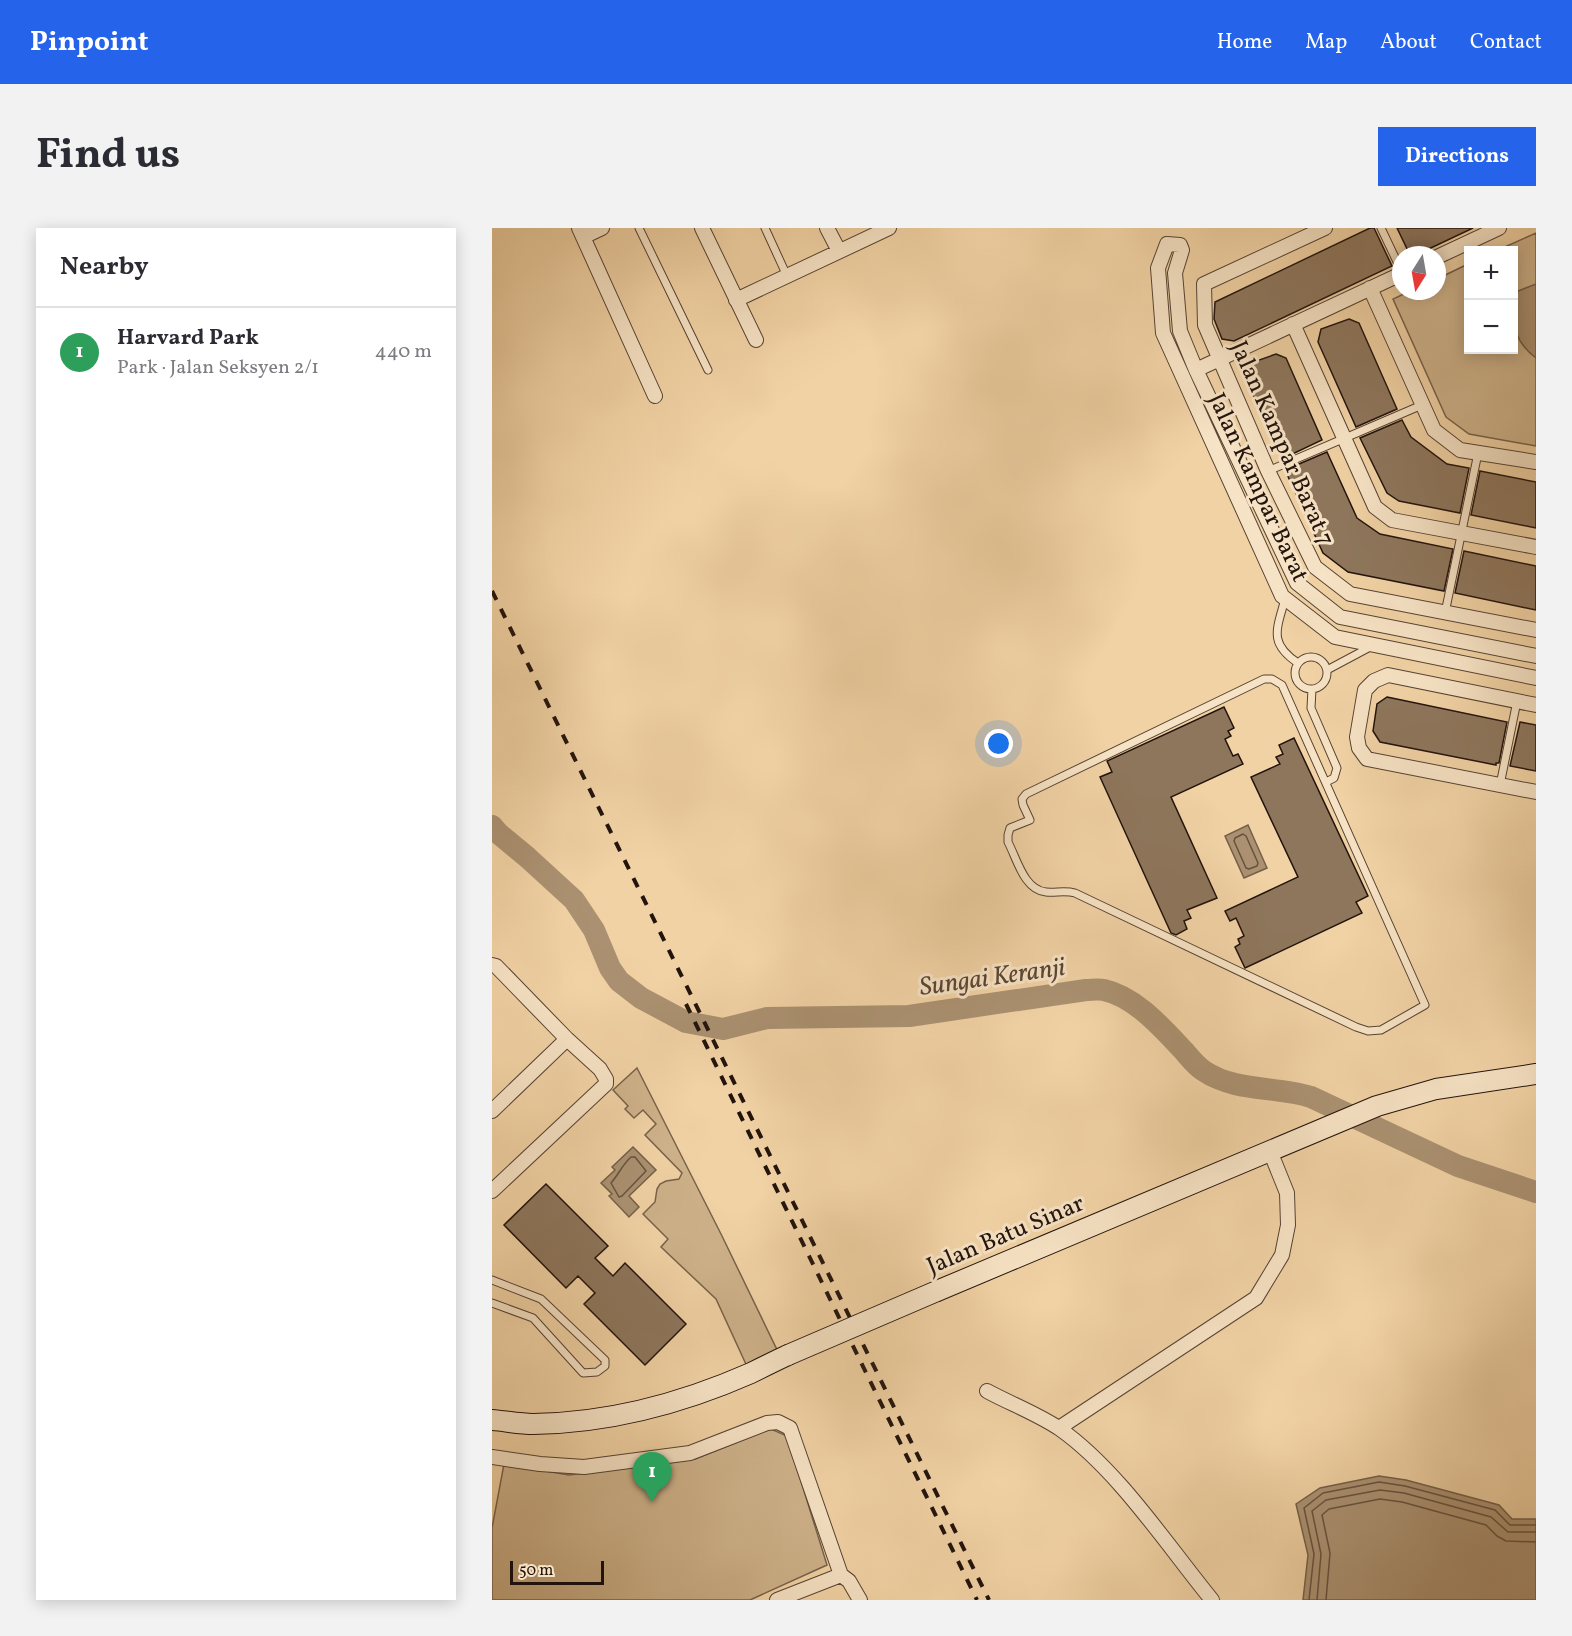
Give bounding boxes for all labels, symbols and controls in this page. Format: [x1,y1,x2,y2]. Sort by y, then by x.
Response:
text: Pinpoint [30,23,148,62]
text: Home [1217,28,1272,57]
text: Map [1305,28,1347,57]
text: About [1380,28,1437,57]
text: Contact [1470,28,1542,57]
text: Find us [36,127,180,186]
button: Directions [1378,127,1536,186]
north arrow [1392,246,1446,300]
map controls [1464,246,1518,354]
button: + [1464,246,1518,300]
text: Nearby [60,249,149,285]
button: − [1464,300,1518,354]
text: Harvard Park [117,323,259,354]
street label: Jalan Kampar Barat 7 [1225,336,1341,550]
text: 1 [75,338,84,366]
text: 440 m [375,338,432,366]
text: Park · Jalan Seksyen 2/1 [117,354,319,382]
street label: Jalan Kampar Barat [1203,388,1315,586]
your location [984,729,1013,758]
water label: Sungai Keranji [917,950,1068,1006]
street label: Jalan Batu Sinar [922,1187,1090,1284]
pin: 1 [632,1452,672,1502]
scale bar [510,1558,604,1586]
text: 50 m [519,1560,553,1582]

